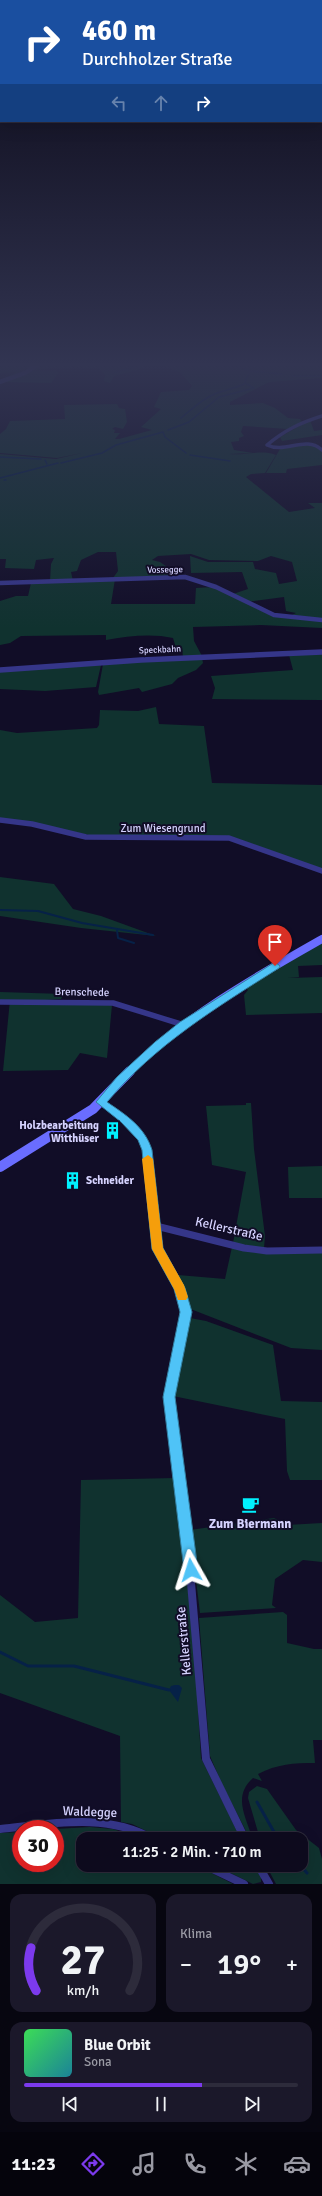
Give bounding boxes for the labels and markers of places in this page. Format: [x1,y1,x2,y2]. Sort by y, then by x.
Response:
pin [258,925,292,966]
place label: Holzbearbeitung Witthüser [19,1119,100,1145]
building icon: Holzbearbeitung Witthüser [102,1121,122,1141]
building icon: Schneider [63,1170,83,1190]
place label: Schneider [86,1174,134,1187]
cafe icon: Zum Biermann [240,1495,260,1515]
place label: Zum Biermann [209,1516,291,1532]

